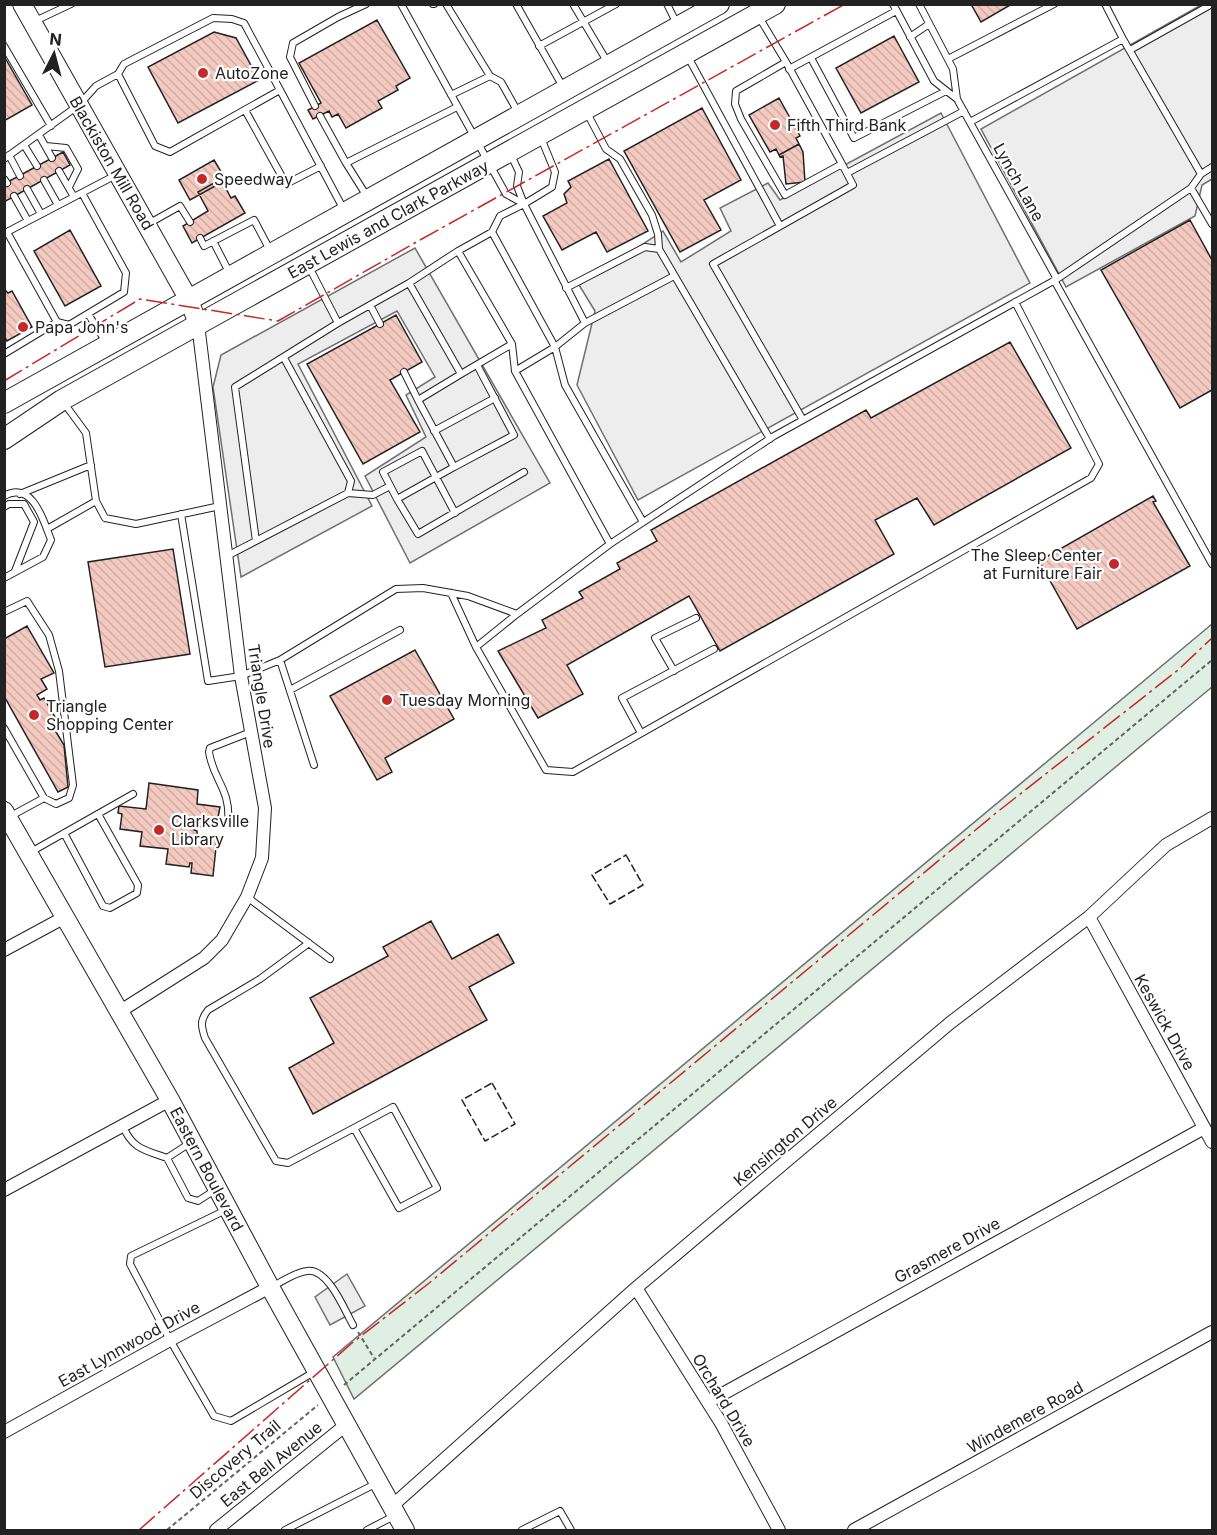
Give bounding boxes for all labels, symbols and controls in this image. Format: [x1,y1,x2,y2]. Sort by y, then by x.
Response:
north arrow [24,24,84,84]
text: N [48,28,63,50]
place label: AutoZone [215,63,289,83]
marker: AutoZone [196,66,210,80]
street label: Blackiston Mill Road [65,92,159,234]
place label: Fifth Third Bank [787,115,907,135]
marker: Fifth Third Bank [768,118,782,132]
street label: Lynch Lane [989,139,1049,225]
street label: East Lewis and Clark Parkway [284,155,492,283]
place label: Speedway [214,169,293,189]
marker: Speedway [195,172,209,186]
place label: Papa John's [35,317,129,337]
marker: Papa John's [16,320,30,334]
place label: The Sleep Center at Furniture Fair [970,545,1102,583]
marker: The Sleep Center at Furniture Fair [1107,557,1121,571]
street label: Triangle Drive [244,642,280,750]
place label: Tuesday Morning [399,690,530,710]
marker: Tuesday Morning [380,693,394,707]
place label: Triangle Shopping Center [46,696,173,734]
marker: Triangle Shopping Center [27,708,41,722]
place label: Clarksville Library [171,811,249,849]
marker: Clarksville Library [152,823,166,837]
street label: Keswick Drive [1130,970,1200,1074]
street label: Kensington Drive [729,1092,841,1190]
street label: Eastern Boulevard [166,1104,248,1234]
street label: Grasmere Drive [891,1213,1003,1287]
street label: East Lynnwood Drive [55,1297,203,1391]
street label: Orchard Drive [688,1350,760,1450]
street label: Windemere Road [963,1377,1087,1457]
street label: Discovery Trail [186,1415,284,1503]
street label: East Bell Avenue [216,1417,326,1511]

